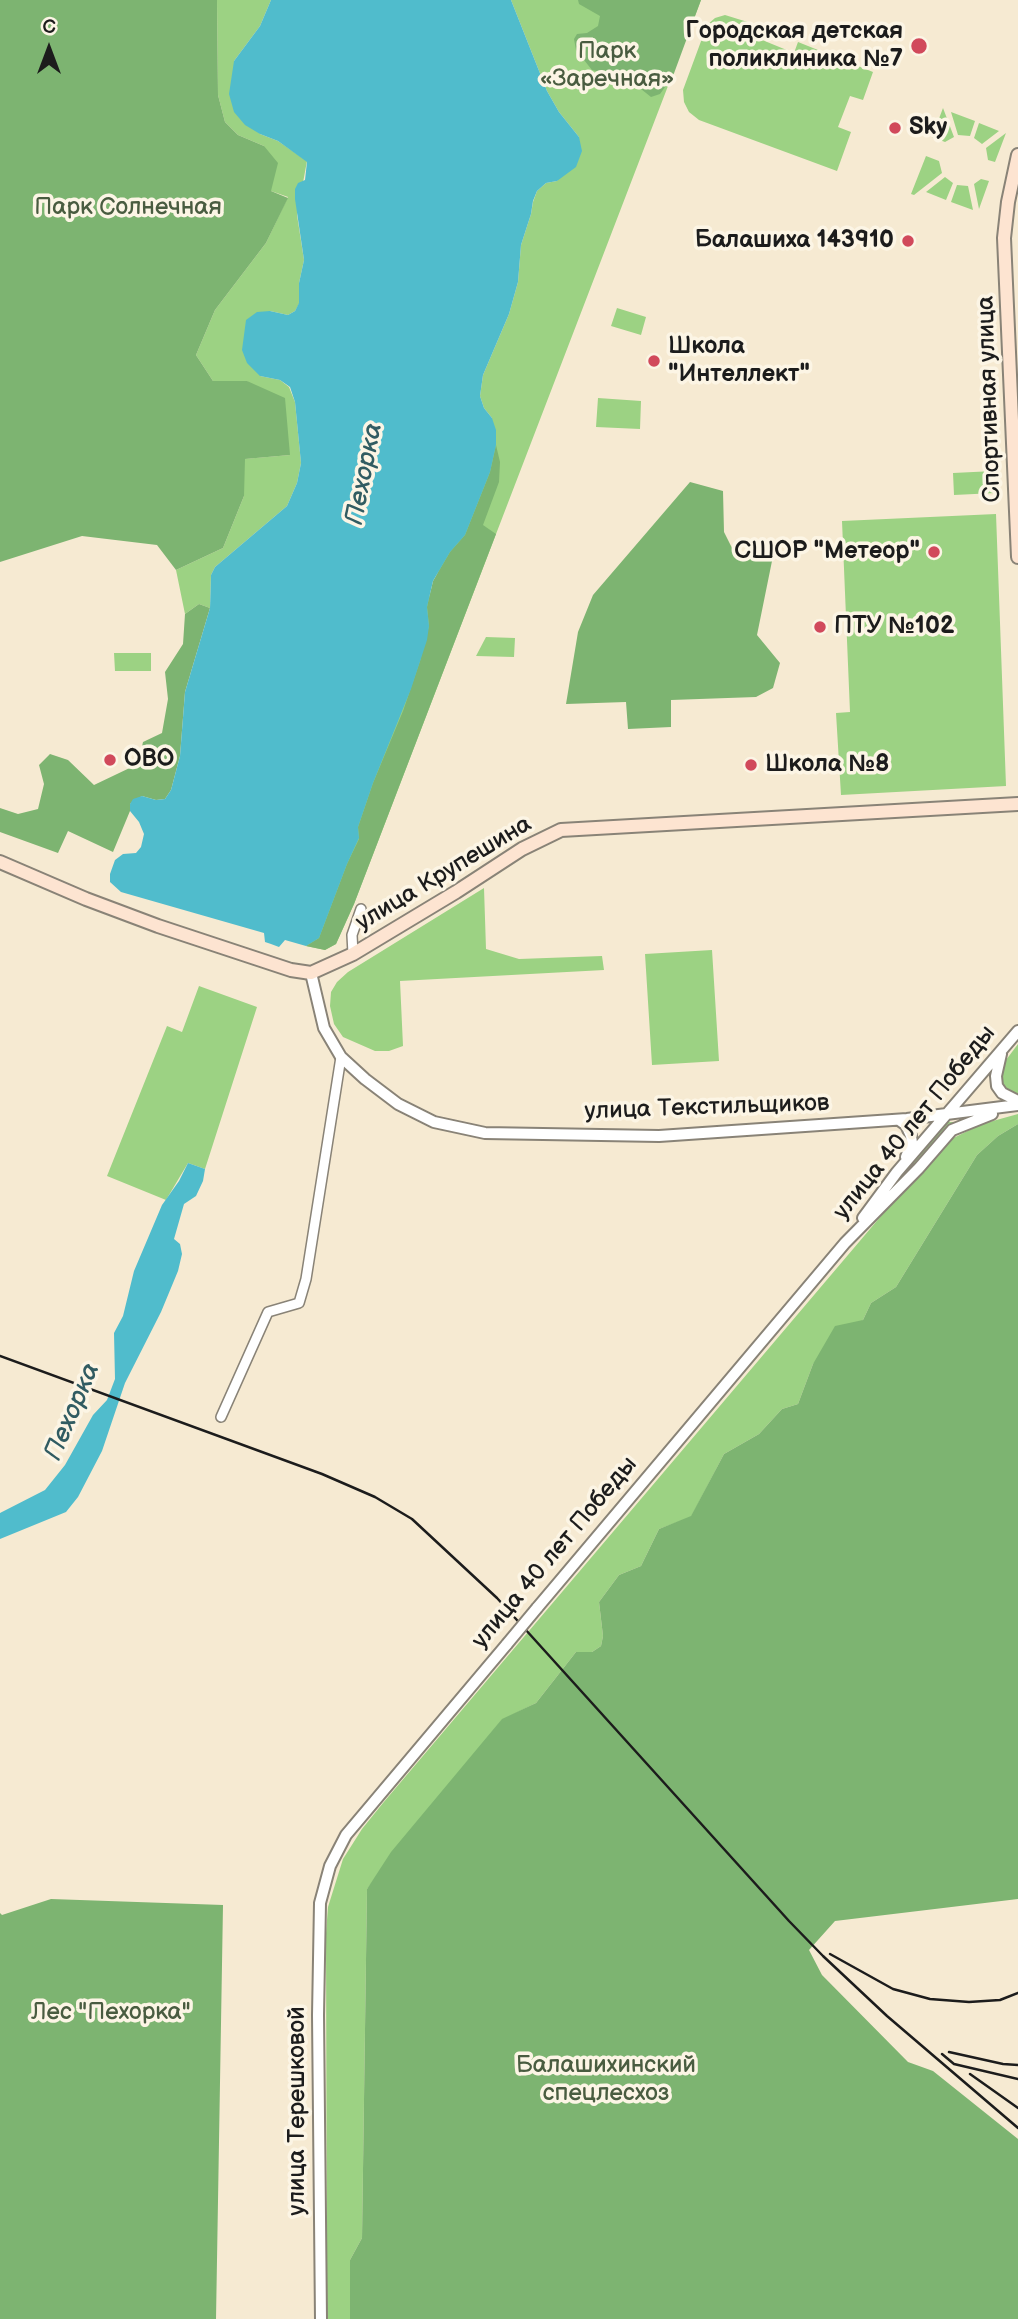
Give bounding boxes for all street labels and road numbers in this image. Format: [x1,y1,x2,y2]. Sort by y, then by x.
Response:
street label: Спортивная улица [972,295,1008,503]
street label: улица Крупешина [351,810,537,938]
street label: улица 40 лет Победы [828,1020,1002,1226]
street label: улица Текстильщиков [584,1089,830,1127]
street label: улица 40 лет Победы [466,1451,644,1655]
street label: улица Терешковой [284,2006,312,2216]

